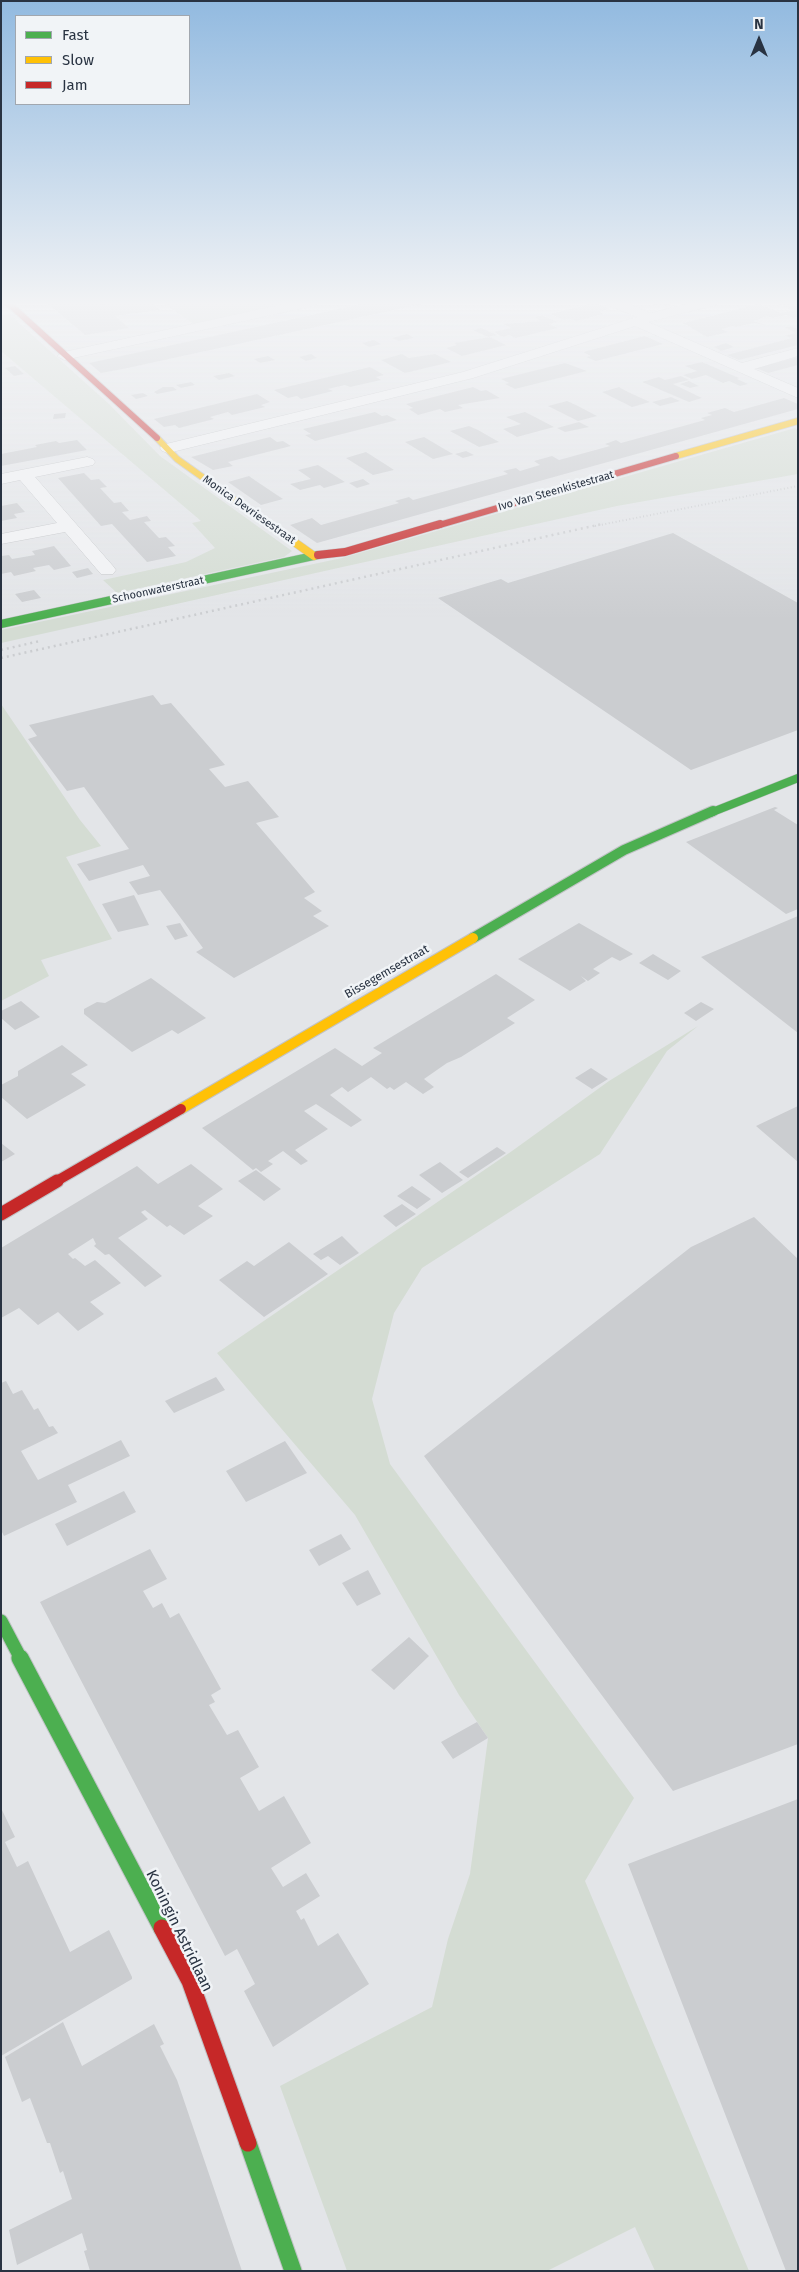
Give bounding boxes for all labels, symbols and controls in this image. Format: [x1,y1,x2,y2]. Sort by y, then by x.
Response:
legend [15,15,190,105]
north arrow [734,15,784,65]
text: N [754,16,764,33]
text: Fast [62,26,89,44]
text: Slow [62,51,94,69]
text: Jam [62,76,88,94]
street label: Ivo Van Steenkistestraat [497,468,615,514]
street label: Monica Devriesestraat [200,473,298,547]
street label: Schoonwaterstraat [111,574,205,606]
street label: Bissegemsestraat [342,942,432,1002]
street label: Koningin Astridlaan [142,1867,216,1995]

